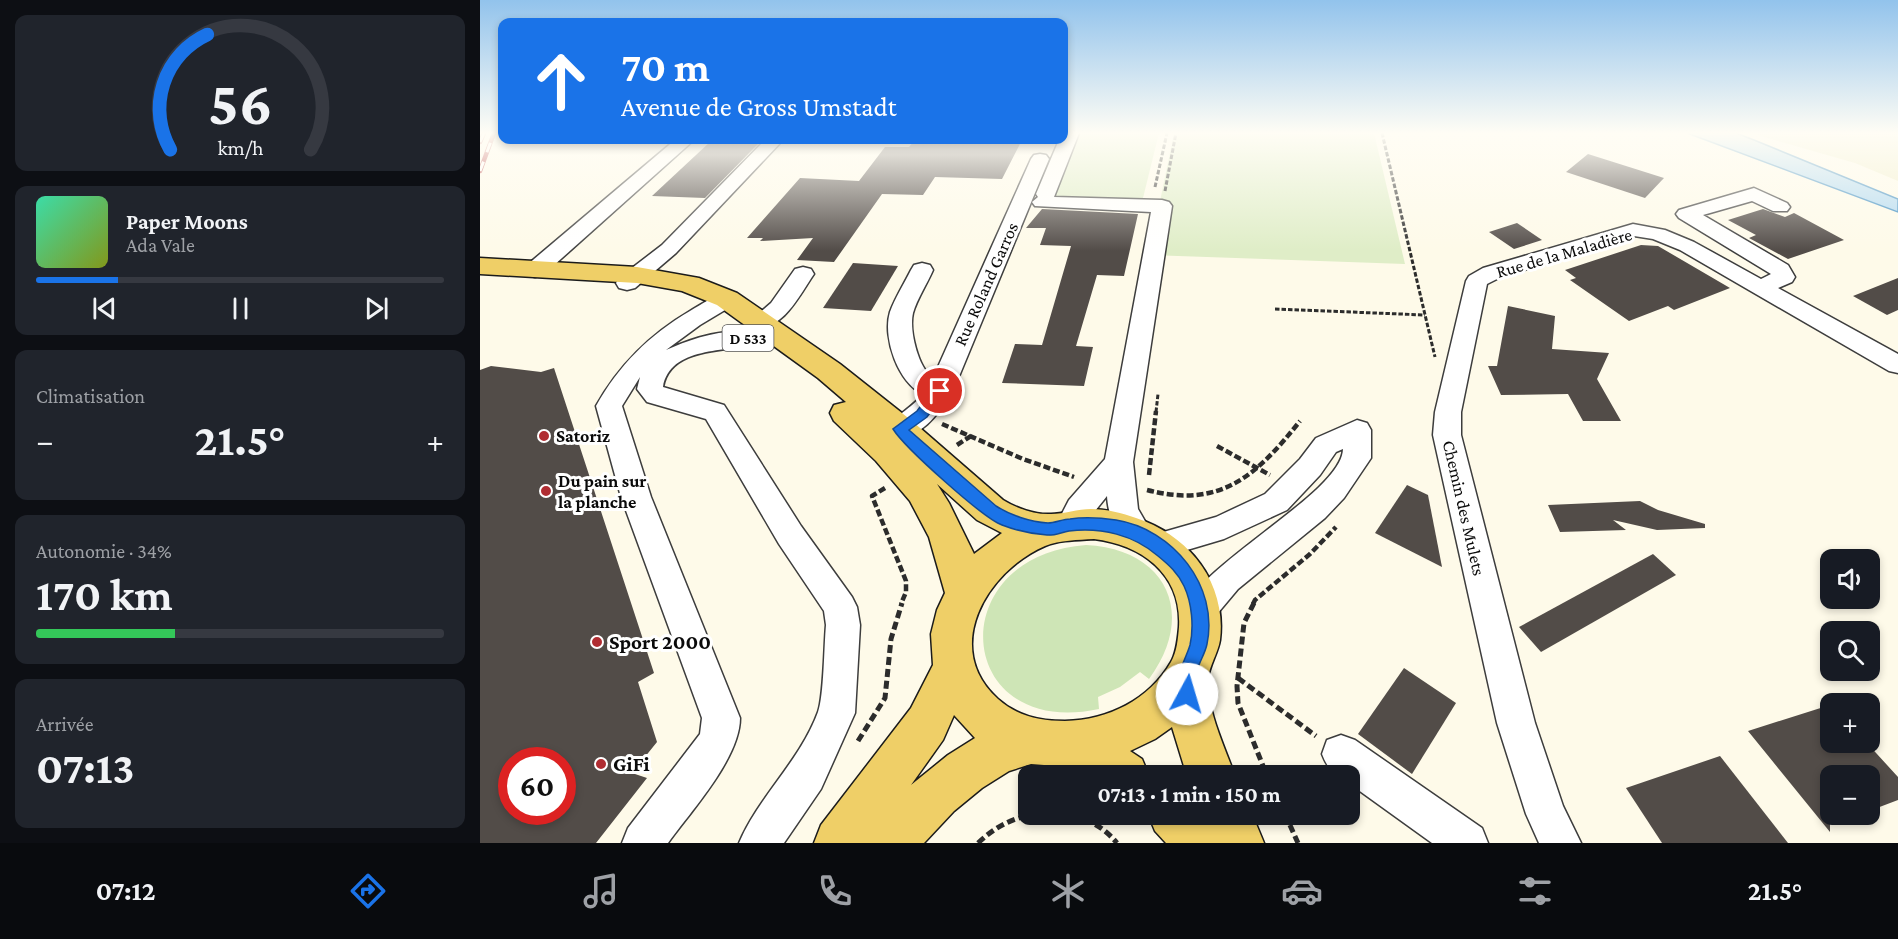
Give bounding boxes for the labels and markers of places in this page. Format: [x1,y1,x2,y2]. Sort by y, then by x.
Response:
pin [914,365,965,416]
place label: Satoriz [556,426,610,446]
marker: Satoriz [537,429,551,443]
place label: Du pain sur la planche [558,471,647,512]
marker: Du pain sur la planche [539,484,553,498]
place label: Sport 2000 [609,630,711,654]
marker: Sport 2000 [590,635,604,649]
place label: GiFi [613,752,650,776]
marker: GiFi [594,757,608,771]

